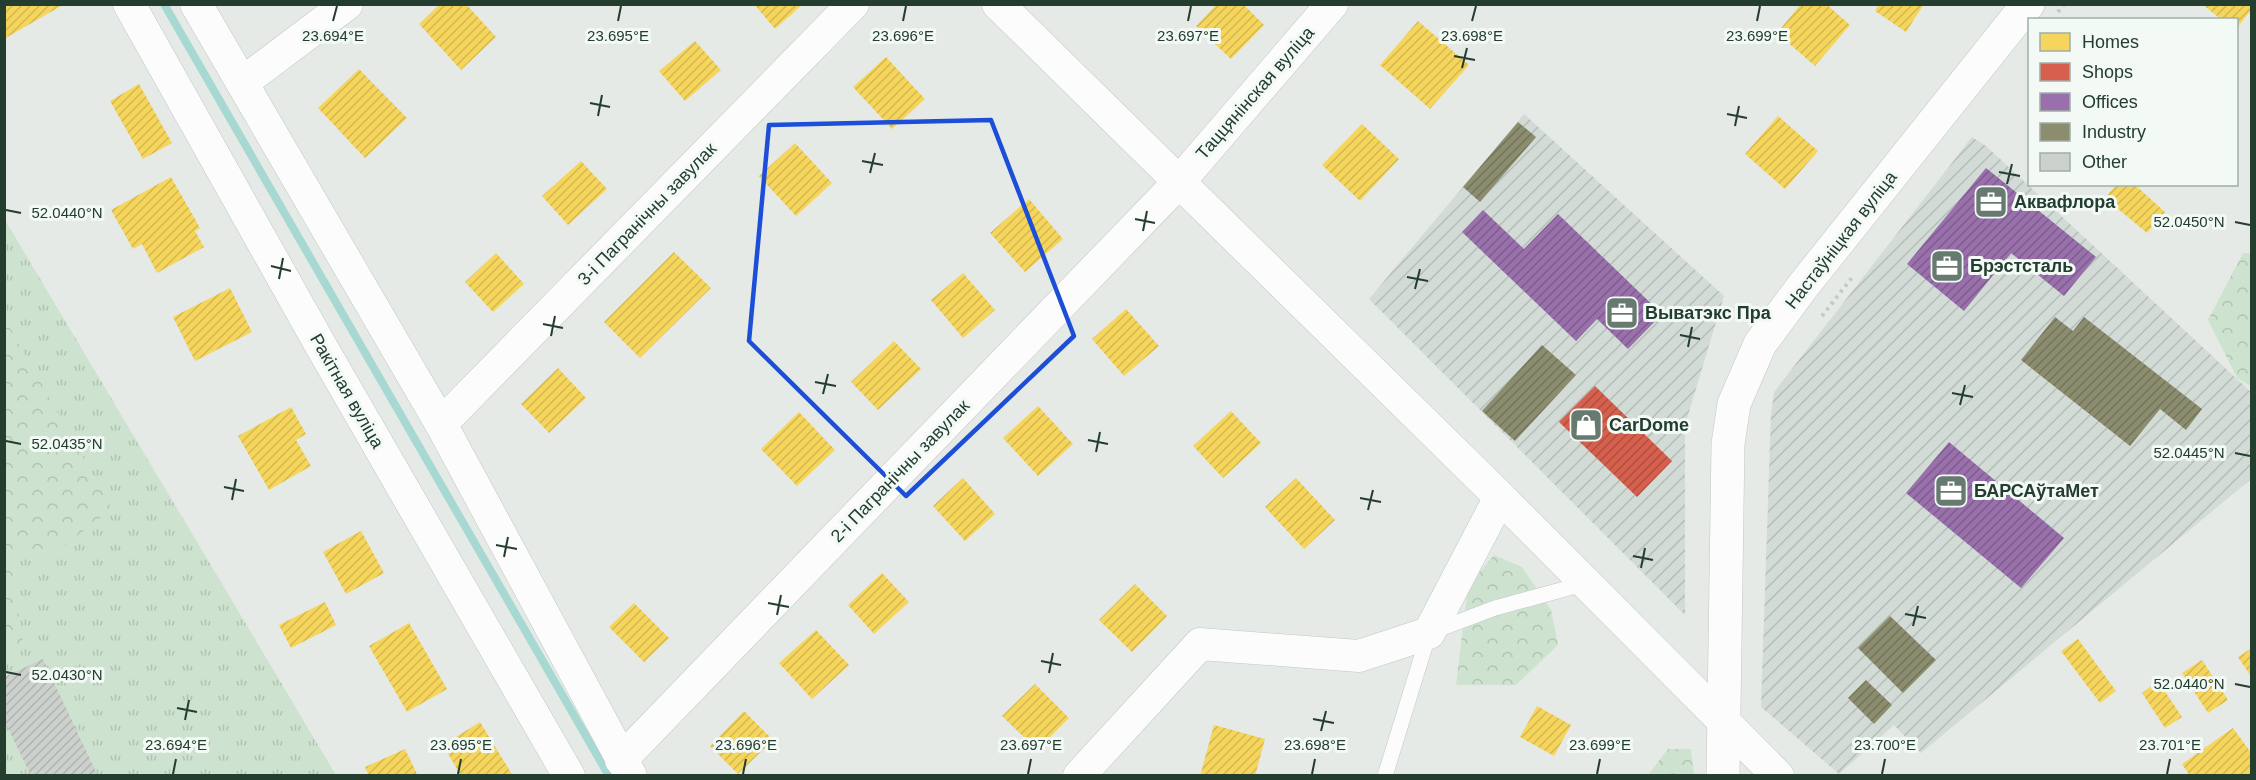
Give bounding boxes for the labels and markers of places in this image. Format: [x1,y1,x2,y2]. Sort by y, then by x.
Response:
office icon: Аквафлора [1973,184,2009,220]
place label: Аквафлора [2014,192,2116,212]
office icon: Брэстсталь [1929,248,1965,284]
place label: Брэстсталь [1970,256,2073,276]
office icon: Выватэкс Пра [1604,295,1640,331]
place label: Выватэкс Пра [1645,303,1772,323]
shop icon: CarDome [1568,407,1604,443]
place label: CarDome [1609,415,1689,435]
office icon: БАРСАўтаМет [1933,473,1969,509]
place label: БАРСАўтаМет [1974,481,2099,501]

